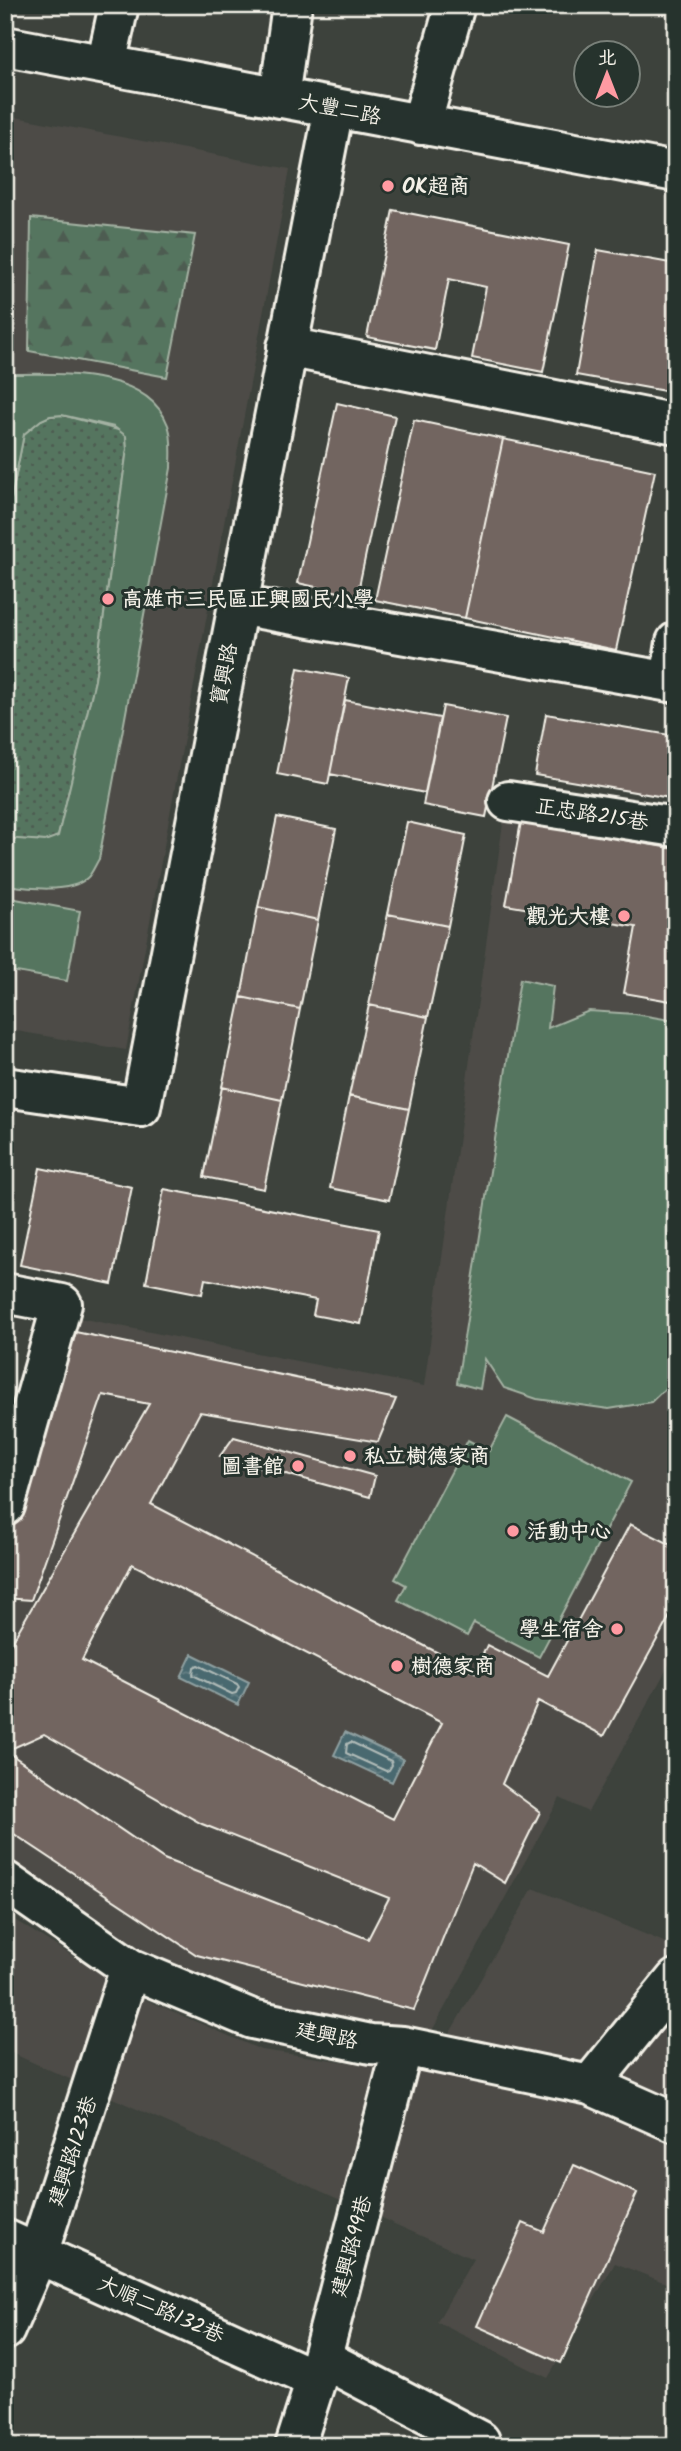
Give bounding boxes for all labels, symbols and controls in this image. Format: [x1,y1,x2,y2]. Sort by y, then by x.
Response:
north arrow [572,38,642,108]
text: 北 [597,44,617,74]
street label: 大豐二路 [295,86,384,135]
place label: OK超商 [402,171,470,204]
marker: OK超商 [380,178,396,194]
place label: 高雄市三民區正興國民小學 [122,584,374,617]
marker: 高雄市三民區正興國民小學 [100,591,116,607]
street label: 寶興路 [203,640,248,708]
street label: 正忠路215巷 [533,790,651,841]
place label: 觀光大樓 [526,901,610,934]
marker: 觀光大樓 [616,908,632,924]
place label: 私立樹德家商 [364,1441,490,1474]
marker: 私立樹德家商 [342,1448,358,1464]
place label: 圖書館 [221,1451,284,1484]
marker: 圖書館 [290,1458,306,1474]
place label: 活動中心 [527,1516,611,1549]
marker: 活動中心 [505,1523,521,1539]
place label: 學生宿舍 [519,1614,603,1647]
marker: 學生宿舍 [609,1621,625,1637]
place label: 樹德家商 [411,1651,495,1684]
marker: 樹德家商 [389,1658,405,1674]
street label: 建興路 [292,2014,361,2059]
street label: 建興路123巷 [40,2092,107,2211]
street label: 建興路99巷 [323,2192,382,2301]
street label: 大順二路132巷 [92,2268,229,2353]

